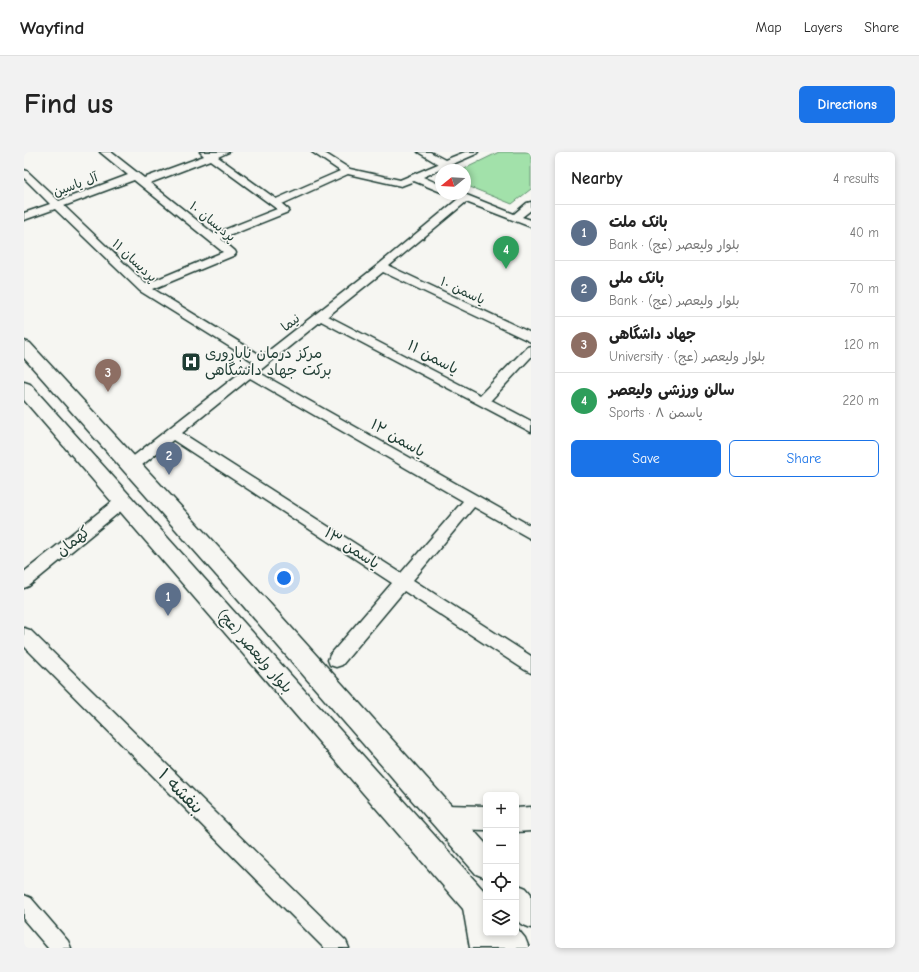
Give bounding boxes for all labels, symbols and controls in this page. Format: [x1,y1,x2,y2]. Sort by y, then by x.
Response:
text: Wayfind [20,17,84,39]
text: Map [755,19,782,36]
text: Layers [804,19,842,36]
text: Share [864,19,899,36]
button: Directions [799,86,895,123]
text: Find us [24,88,113,120]
north arrow [435,164,471,200]
street label: آل یاسین [51,169,101,200]
text: Nearby [571,169,622,188]
text: 4 results [833,171,879,186]
street label: پردیسان ۱۰ [186,198,239,246]
text: بانک ملت [609,213,668,231]
text: 1 [581,225,587,240]
text: 40 m [850,225,879,240]
street label: پردیسان ۱۱ [108,236,160,286]
pin: 4 [493,236,519,269]
text: Bank · بلوار ولیعصر (عج) [609,237,740,252]
text: بانک ملی [609,269,664,287]
street label: یاسمن ۱۰ [438,274,487,308]
text: 2 [581,281,587,296]
text: 70 m [850,281,879,296]
text: Bank · بلوار ولیعصر (عج) [609,293,740,308]
street label: نیما [278,311,303,335]
text: جهاد داشگاهی [609,325,696,343]
street label: یاسمن ۱۱ [404,336,462,378]
text: 3 [581,337,587,352]
text: 120 m [844,337,879,352]
place label: مرکز درمان ناباروری برکت جهاد دانشگاهی [205,344,332,380]
text: University · بلوار ولیعصر (عج) [609,349,765,364]
hospital icon: مرکز درمان ناباروری برکت جهاد دانشگاهی [180,351,202,373]
pin: 3 [95,359,121,392]
text: سالن ورزشی ولیعصر [609,381,734,399]
text: 4 [581,393,587,408]
text: 220 m [842,393,879,408]
text: Sports · یاسمن ۸ [609,405,703,420]
street label: یاسمن ۱۲ [367,415,429,461]
button: Save [571,440,721,477]
button: Share [729,440,879,477]
pin: 2 [156,442,182,475]
street label: کهمان [53,522,93,560]
street label: یاسمن ۱۳ [321,524,383,572]
your location [274,568,294,588]
pin: 1 [155,583,181,616]
street label: بلوار ولیعصر (عج) [213,605,296,697]
street label: بنفشه ۱ [154,764,208,818]
map controls [483,792,519,936]
button: + [483,792,519,828]
button: − [483,828,519,864]
button: locate [483,864,519,900]
button: layers [483,900,519,936]

